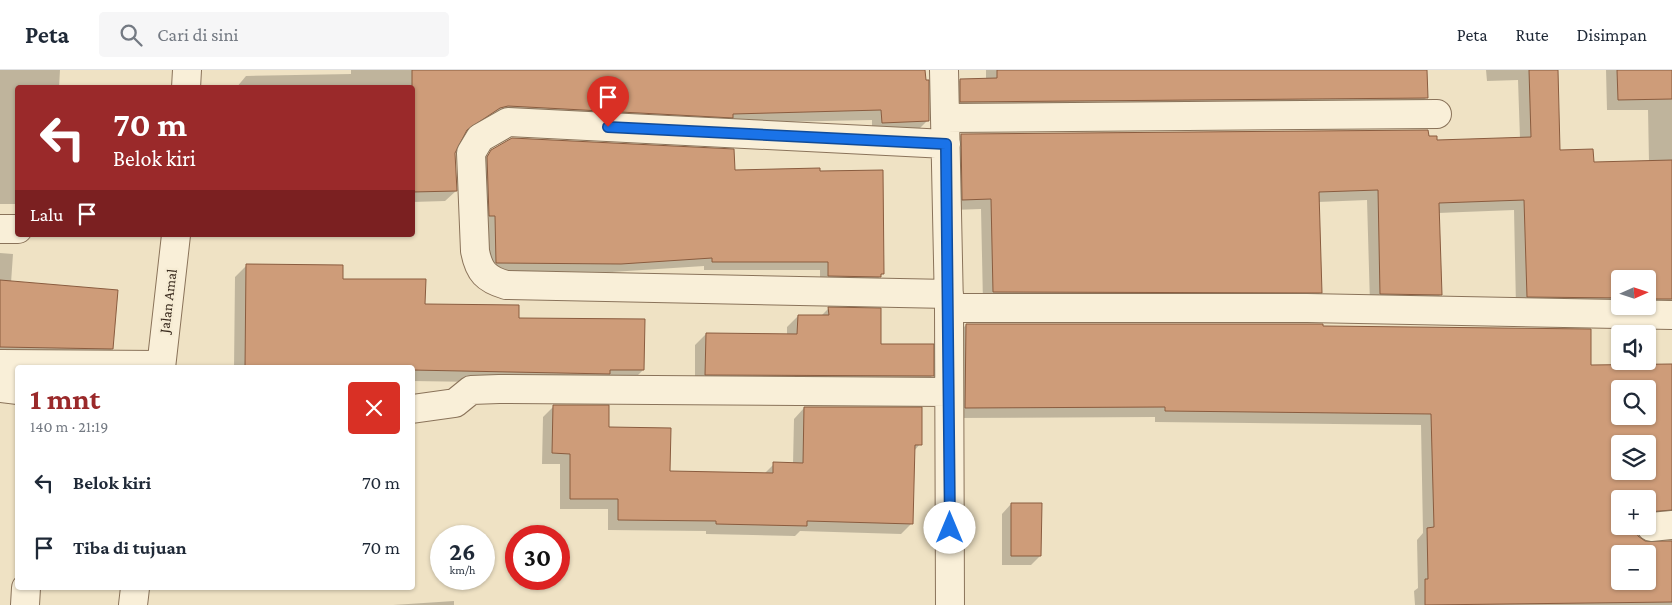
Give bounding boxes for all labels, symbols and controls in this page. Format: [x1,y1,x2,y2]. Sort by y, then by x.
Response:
search box [99,12,449,57]
text: Peta [25,21,69,48]
icon: search [117,21,145,49]
text: Cari di sini [157,24,239,45]
text: Peta [1457,25,1488,45]
text: Rute [1516,25,1549,45]
text: Disimpan [1577,25,1647,45]
pin [587,76,629,127]
icon: arrive [594,83,622,111]
icon: left [30,105,95,170]
text: 70 m [113,105,187,144]
text: Belok kiri [113,146,196,171]
icon: arrive [73,200,101,228]
text: Lalu [30,204,63,225]
street label: Jalan Amal [156,268,181,336]
north arrow [1611,270,1656,315]
map controls [1611,270,1656,590]
button: sound [1611,325,1656,370]
button: search [1611,380,1656,425]
text: 1 mnt [30,382,100,415]
button: close [348,382,400,434]
text: 140 m · 21:19 [30,418,108,435]
button: layers [1611,435,1656,480]
icon: left [30,469,58,497]
text: Belok kiri [73,472,151,493]
text: 70 m [362,472,400,493]
button: + [1611,490,1656,535]
position arrow [923,501,975,553]
speed limit sign: 30 [505,525,570,590]
icon: arrive [30,534,58,562]
text: Tiba di tujuan [73,537,187,558]
text: 70 m [362,537,400,558]
text: 26 [449,538,476,565]
button: − [1611,545,1656,590]
text: km/h [450,563,475,577]

